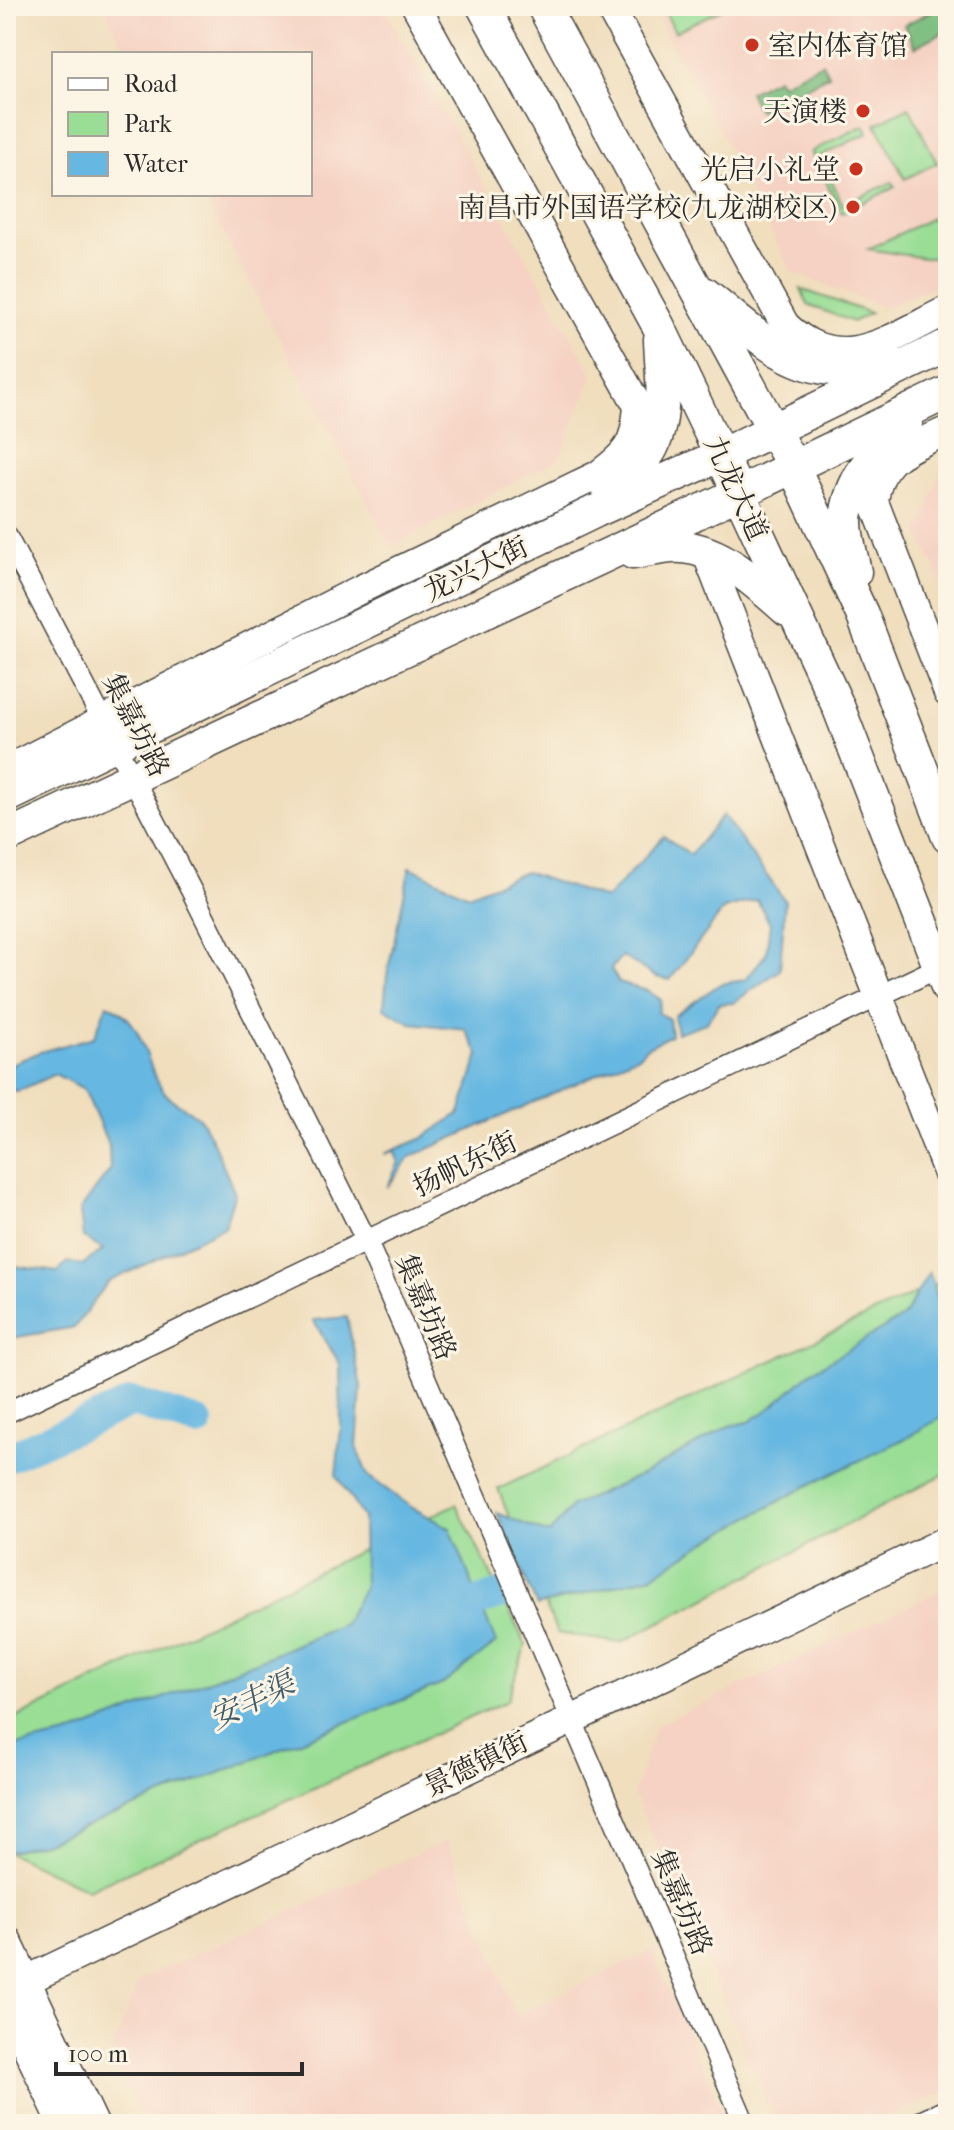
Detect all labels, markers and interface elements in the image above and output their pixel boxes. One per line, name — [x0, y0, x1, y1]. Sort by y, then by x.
place label: 室内体育馆 — [768, 29, 908, 62]
marker: 室内体育馆 — [743, 36, 761, 54]
legend — [52, 52, 312, 196]
text: Road — [124, 70, 178, 98]
place label: 天演楼 — [763, 95, 847, 128]
marker: 天演楼 — [854, 102, 872, 120]
text: Park — [124, 110, 172, 138]
text: Water — [123, 150, 188, 178]
place label: 光启小礼堂 — [700, 153, 840, 186]
marker: 光启小礼堂 — [847, 160, 865, 178]
place label: 南昌市外国语学校(九龙湖校区) — [457, 191, 837, 224]
marker: 南昌市外国语学校(九龙湖校区) — [844, 198, 862, 216]
street label: 九龙大道 — [697, 430, 775, 546]
street label: 龙兴大街 — [418, 530, 534, 608]
street label: 集嘉坊路 — [96, 668, 176, 782]
street label: 扬帆东街 — [407, 1125, 523, 1203]
street label: 集嘉坊路 — [389, 1249, 463, 1365]
water label: 安丰渠 — [204, 1664, 304, 1736]
street label: 景德镇街 — [418, 1725, 534, 1803]
street label: 集嘉坊路 — [645, 1844, 719, 1960]
scale bar — [56, 2026, 302, 2076]
text: 100 m — [68, 2040, 128, 2068]

